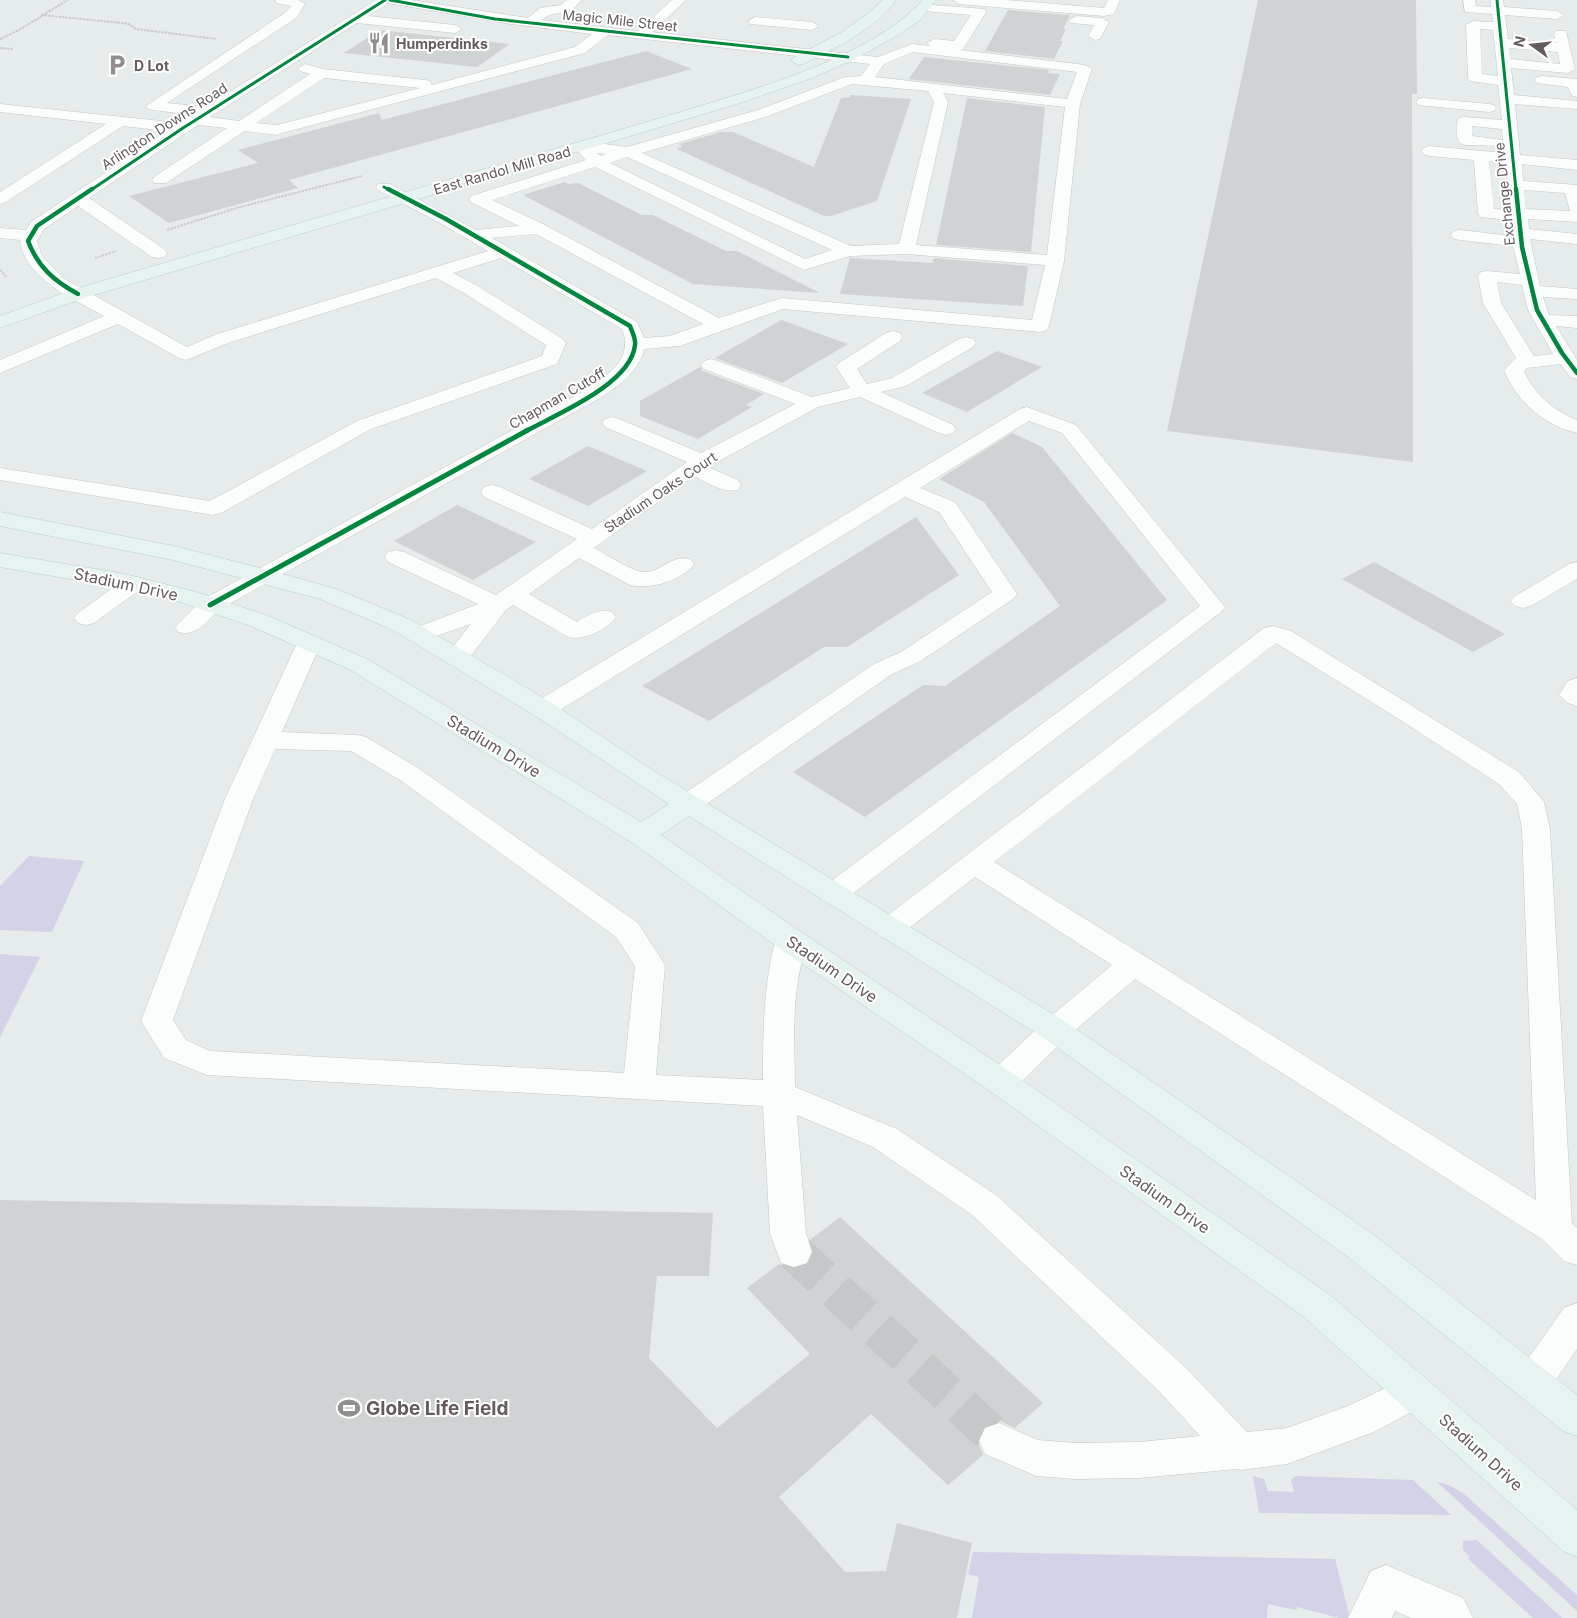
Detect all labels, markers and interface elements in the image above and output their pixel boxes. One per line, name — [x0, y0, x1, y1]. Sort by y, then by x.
street label: Magic Mile Street — [562, 6, 679, 35]
north arrow — [1507, 20, 1557, 70]
restaurant icon: Humperdinks — [366, 30, 392, 56]
text: N — [1509, 34, 1529, 49]
place label: Humperdinks — [396, 35, 488, 52]
parking icon: D Lot — [104, 52, 130, 78]
place label: D Lot — [134, 57, 169, 74]
street label: Arlington Downs Road — [98, 79, 230, 173]
street label: East Randol Mill Road — [431, 142, 573, 198]
street label: Exchange Drive — [1490, 142, 1518, 246]
street label: Chapman Cutoff — [506, 364, 608, 432]
street label: Stadium Oaks Court — [600, 448, 720, 536]
street label: Stadium Drive — [72, 563, 180, 605]
street label: Stadium Drive — [443, 710, 545, 782]
street label: Stadium Drive — [783, 931, 881, 1007]
street label: Stadium Drive — [1116, 1160, 1214, 1238]
sports icon: Globe Life Field — [336, 1395, 362, 1421]
place label: Globe Life Field — [366, 1397, 508, 1420]
street label: Stadium Drive — [1435, 1409, 1527, 1495]

